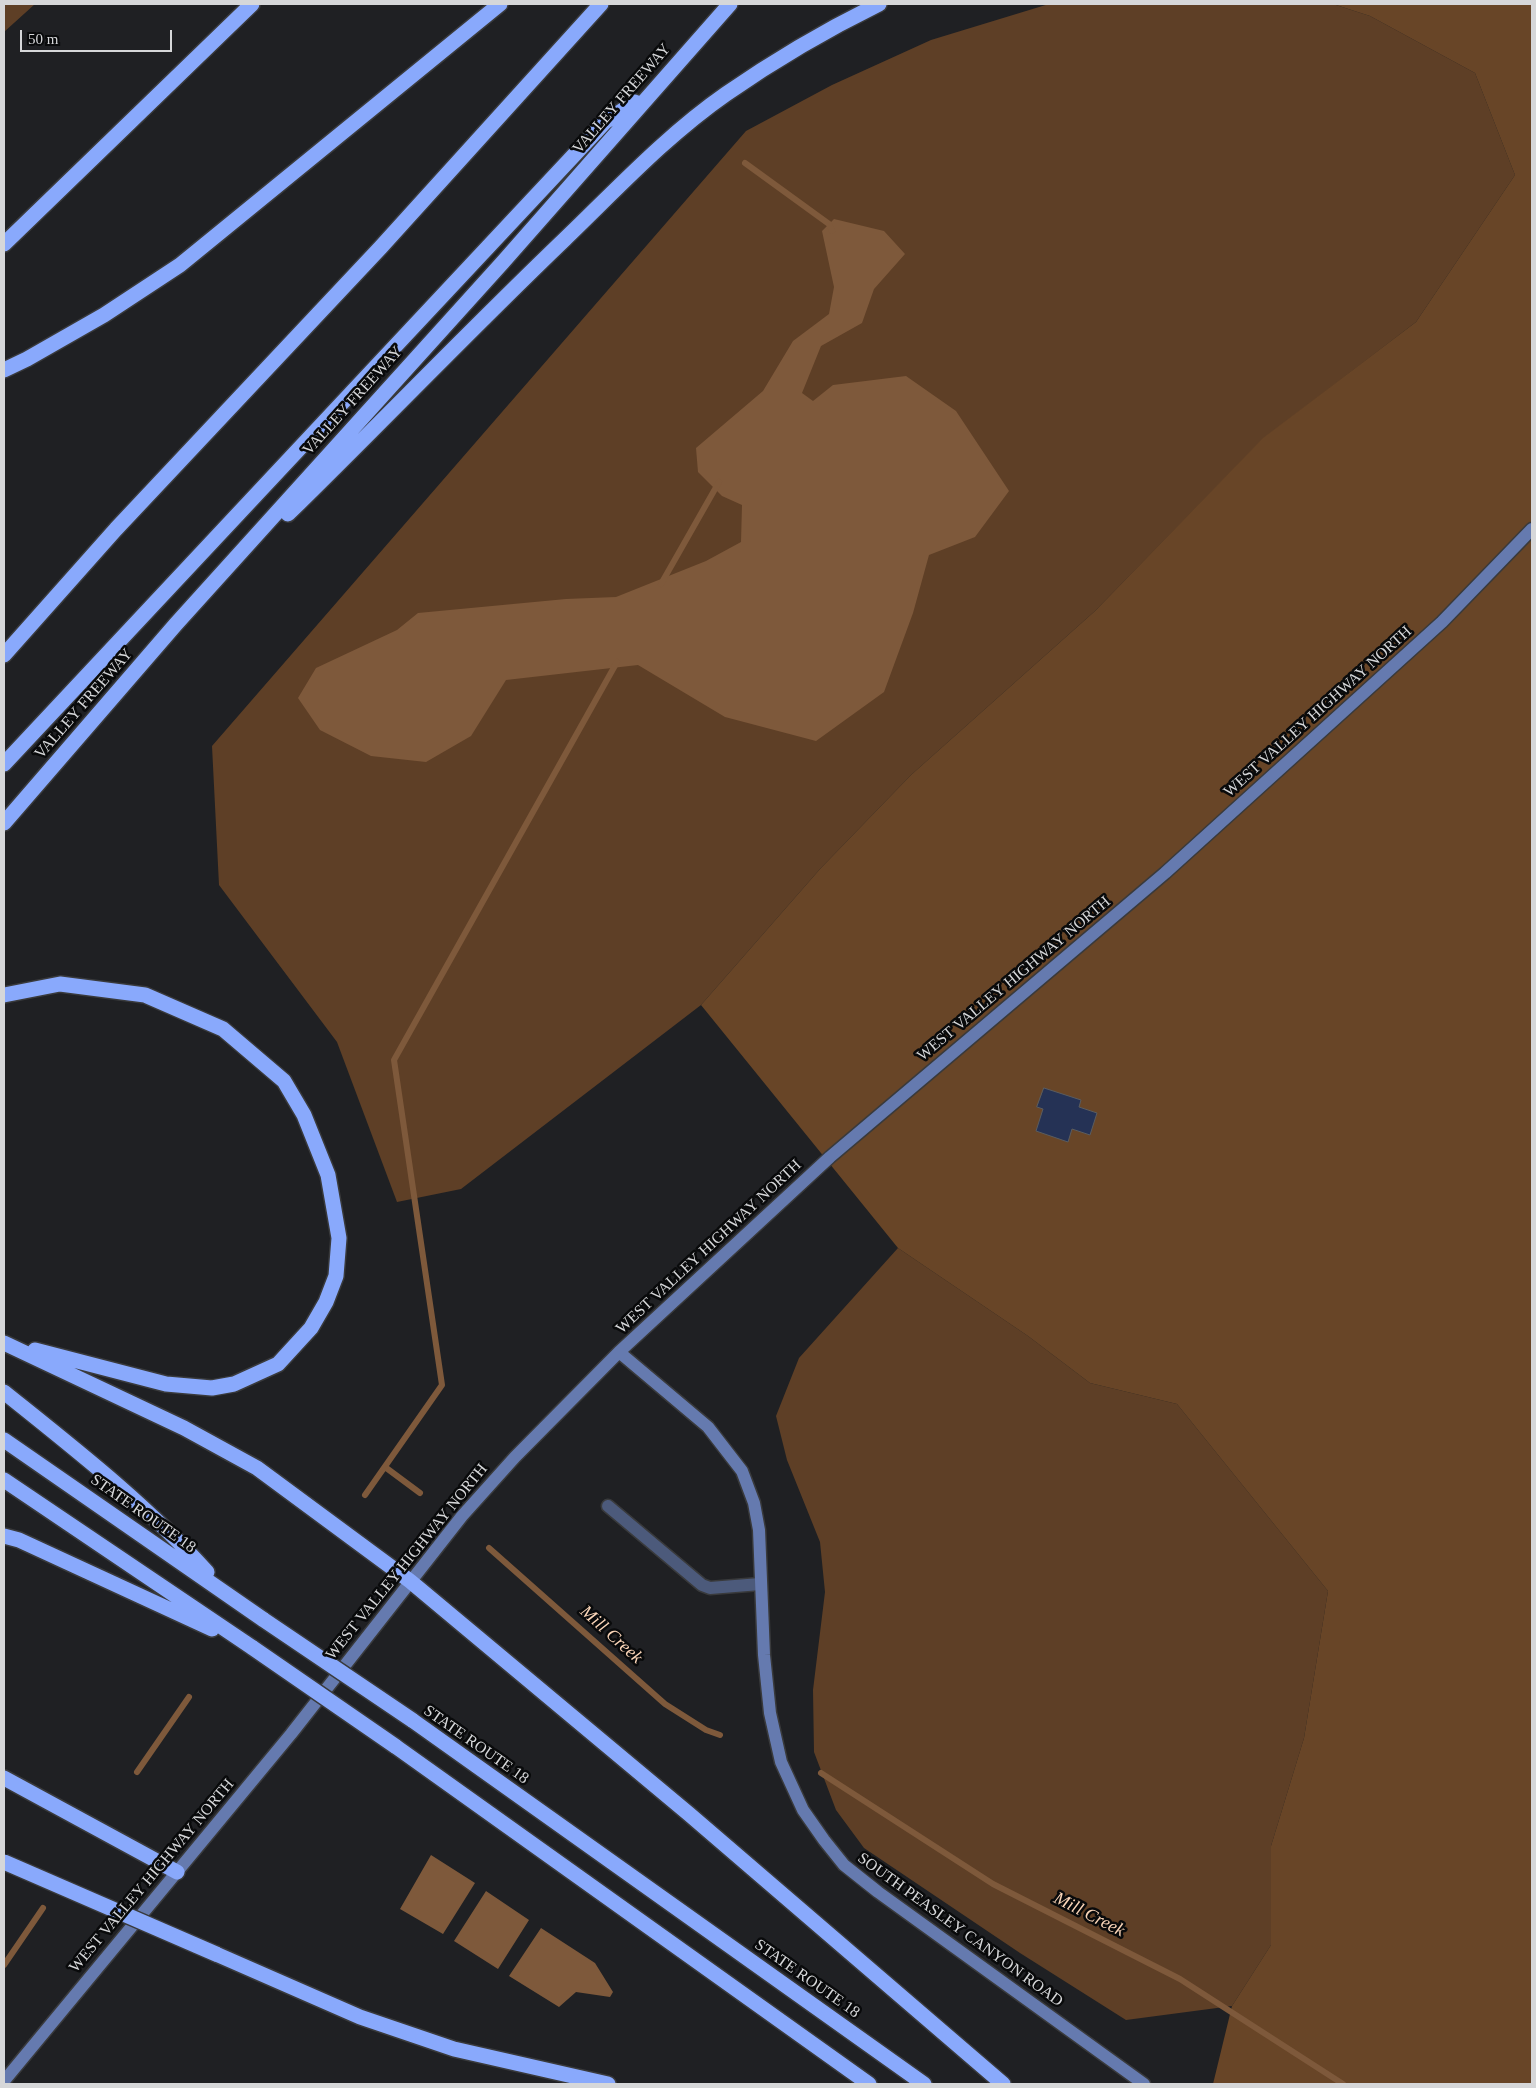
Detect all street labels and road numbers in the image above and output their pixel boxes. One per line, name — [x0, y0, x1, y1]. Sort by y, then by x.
street label: VALLEY FREEWAY — [569, 40, 675, 158]
street label: VALLEY FREEWAY — [299, 343, 407, 459]
street label: WEST VALLEY HIGHWAY NORTH — [1220, 622, 1416, 802]
street label: VALLEY FREEWAY — [31, 645, 137, 763]
street label: WEST VALLEY HIGHWAY NORTH — [913, 892, 1115, 1066]
street label: WEST VALLEY HIGHWAY NORTH — [612, 1156, 806, 1338]
street label: WEST VALLEY HIGHWAY NORTH — [322, 1460, 492, 1664]
street label: STATE ROUTE 18 — [87, 1471, 199, 1557]
street label: STATE ROUTE 18 — [420, 1702, 532, 1788]
street label: WEST VALLEY HIGHWAY NORTH — [65, 1775, 239, 1977]
street label: SOUTH PEASLEY CANYON ROAD — [853, 1849, 1067, 2011]
street label: STATE ROUTE 18 — [751, 1936, 863, 2022]

